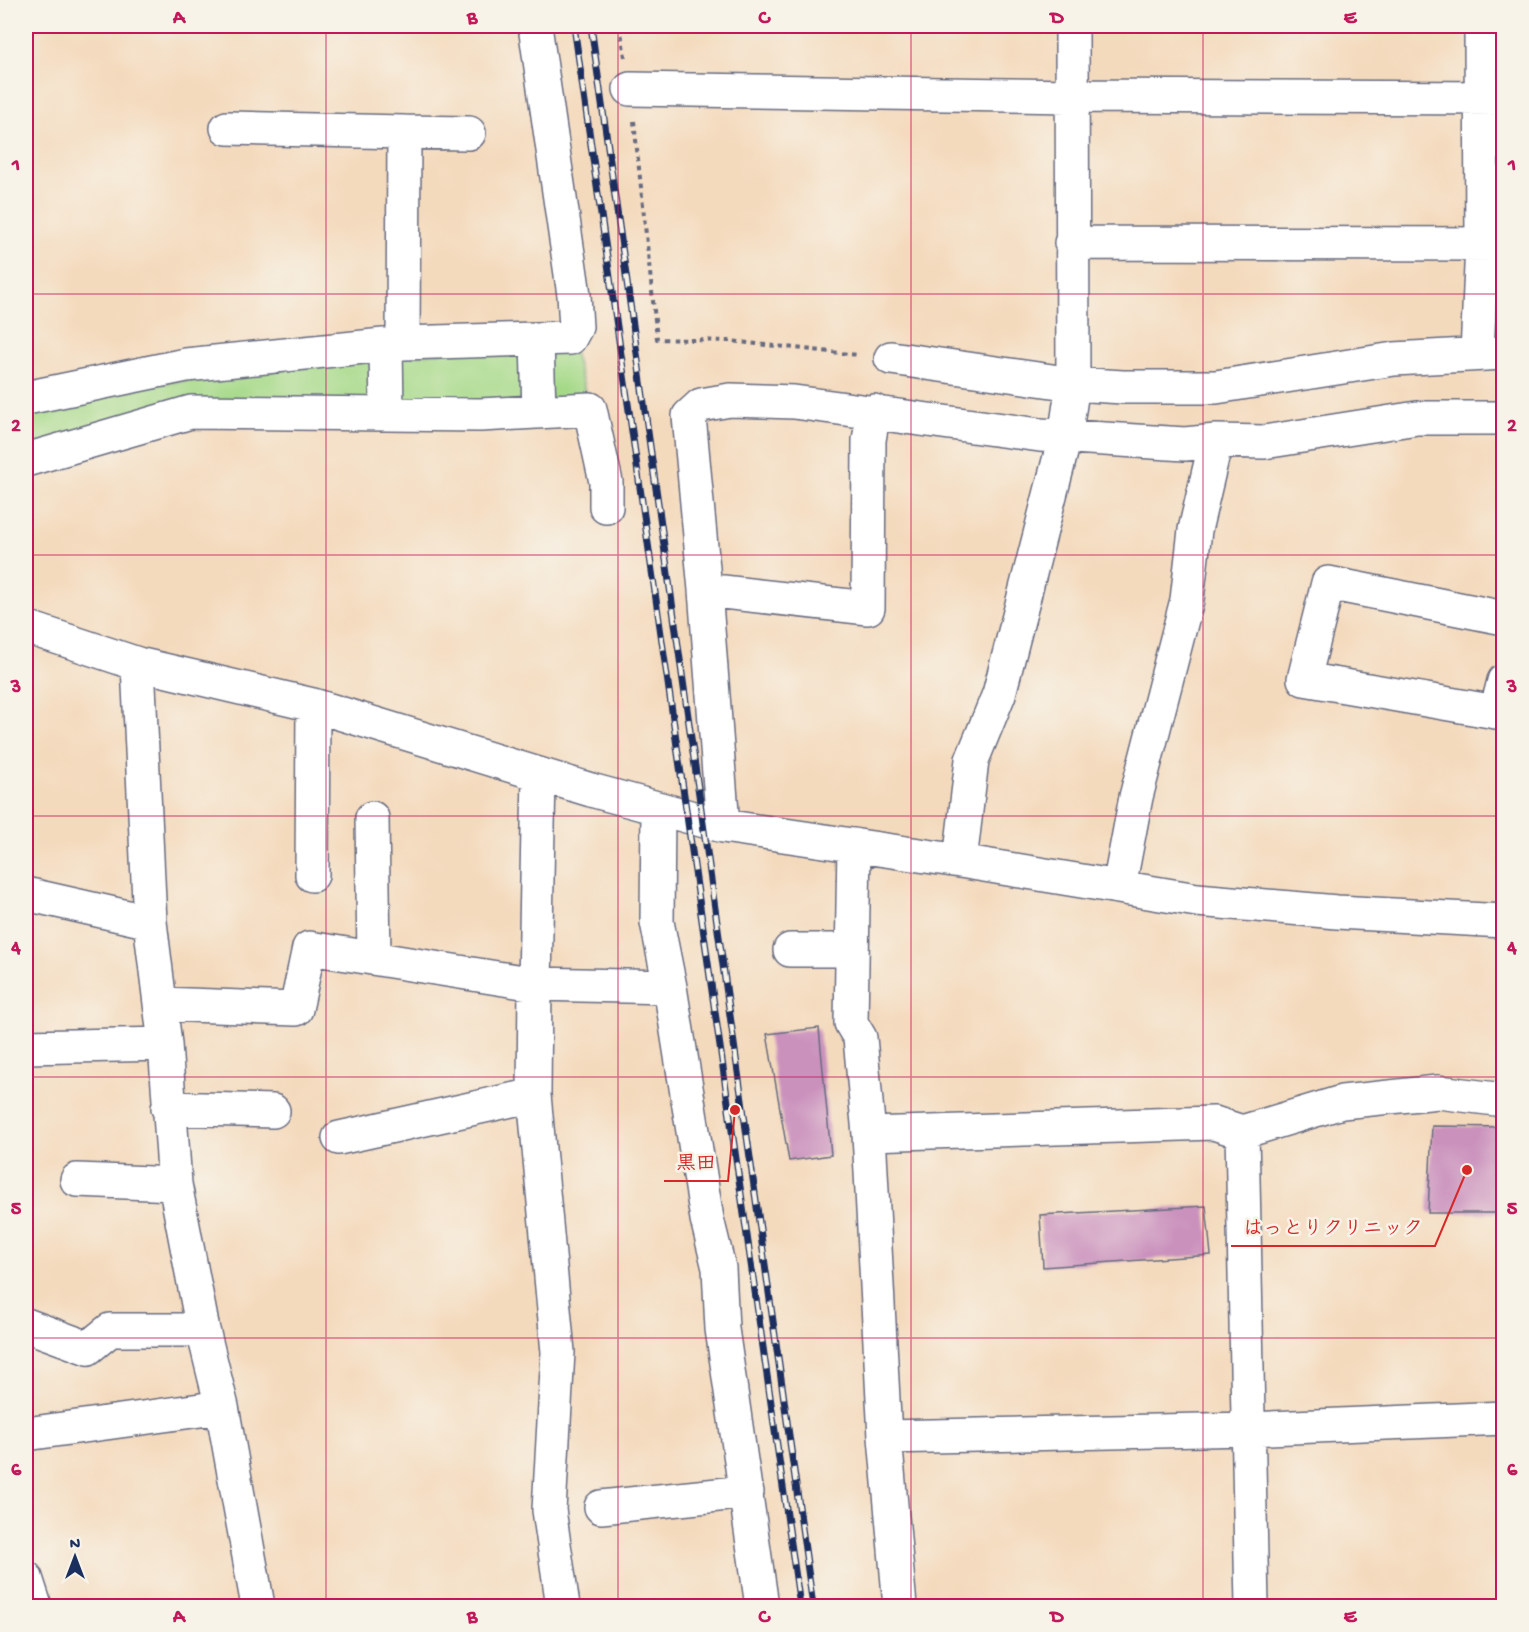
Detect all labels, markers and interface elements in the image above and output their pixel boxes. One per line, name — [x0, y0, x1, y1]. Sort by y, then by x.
text: A — [172, 8, 187, 31]
text: B — [466, 8, 478, 31]
text: C — [758, 8, 772, 31]
text: D — [1048, 8, 1064, 31]
text: E — [1344, 8, 1358, 31]
text: 1 — [11, 155, 20, 178]
text: 1 — [1507, 155, 1516, 178]
text: 2 — [11, 416, 21, 439]
text: 2 — [1507, 416, 1517, 439]
text: 3 — [10, 677, 21, 700]
text: 3 — [1506, 677, 1517, 700]
text: 4 — [10, 938, 21, 961]
text: 4 — [1506, 938, 1517, 961]
callout: 黒田 — [664, 1143, 728, 1181]
text: 黒田 — [676, 1153, 716, 1177]
text: 5 — [11, 1199, 22, 1222]
text: 5 — [1507, 1199, 1518, 1222]
callout: はっとりクリニック — [1231, 1208, 1435, 1246]
text: はっとりクリニック — [1243, 1219, 1423, 1242]
text: 6 — [11, 1460, 22, 1483]
text: 6 — [1507, 1460, 1518, 1483]
north arrow — [45, 1527, 105, 1587]
text: N — [70, 1536, 81, 1555]
text: A — [172, 1607, 187, 1630]
text: B — [466, 1607, 478, 1630]
text: C — [758, 1607, 772, 1630]
text: D — [1048, 1607, 1064, 1630]
text: E — [1344, 1607, 1358, 1630]

